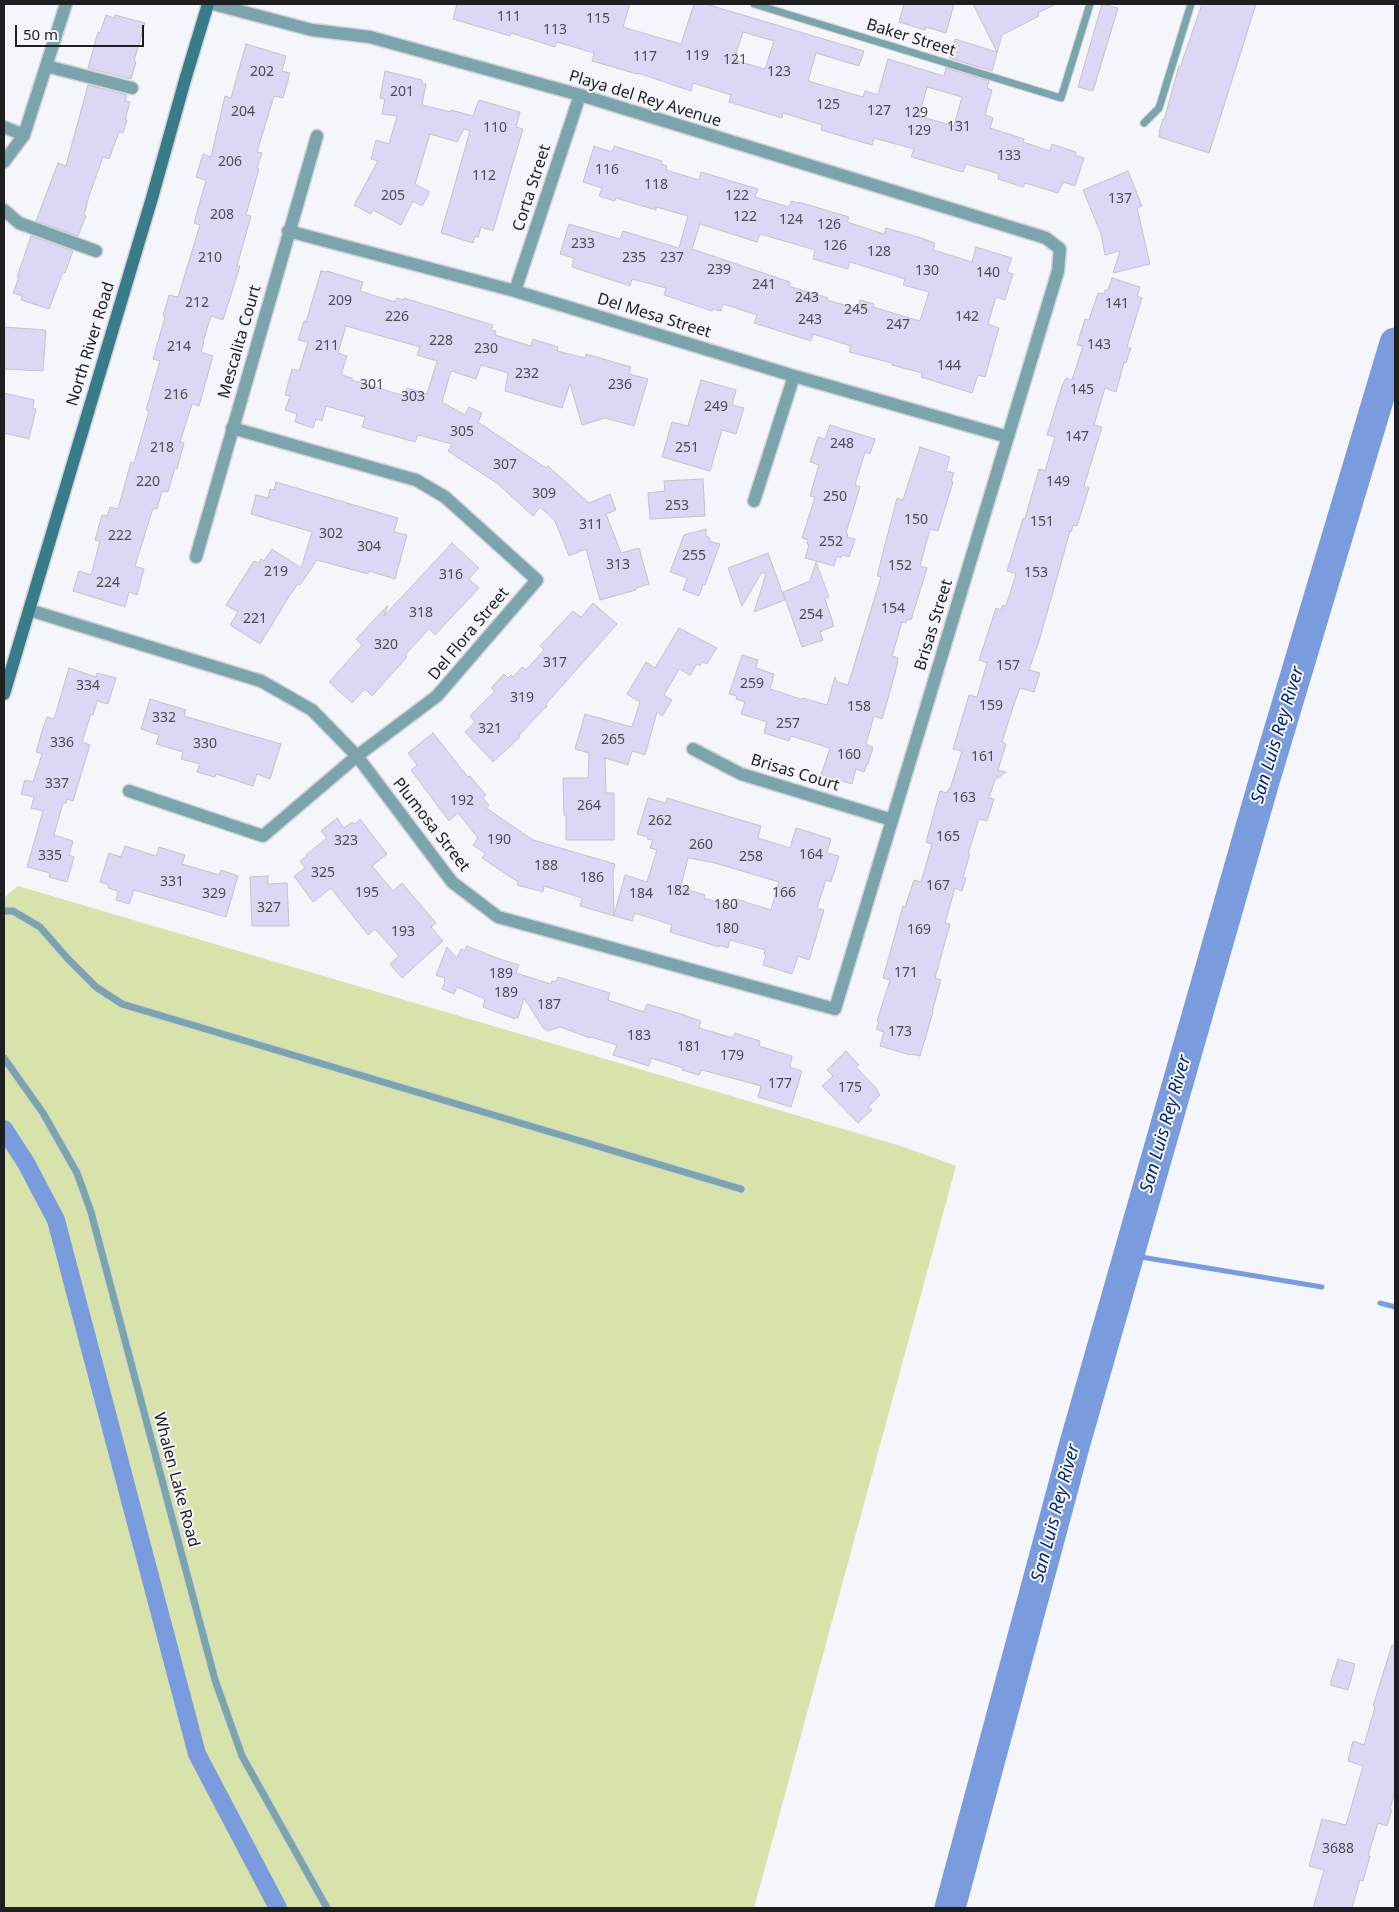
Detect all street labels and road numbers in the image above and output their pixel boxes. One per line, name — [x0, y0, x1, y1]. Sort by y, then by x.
street label: Baker Street — [864, 15, 958, 61]
street label: Playa del Rey Avenue — [566, 67, 724, 131]
street label: Corta Street — [509, 142, 555, 234]
street label: North River Road — [63, 280, 119, 408]
street label: Mescalita Court — [215, 283, 265, 401]
street label: Del Mesa Street — [595, 290, 713, 342]
street label: Brisas Street — [911, 577, 957, 673]
street label: Del Flora Street — [425, 584, 513, 684]
street label: Brisas Court — [748, 750, 842, 796]
street label: Plumosa Street — [388, 774, 474, 876]
street label: Whalen Lake Road — [149, 1411, 203, 1549]

